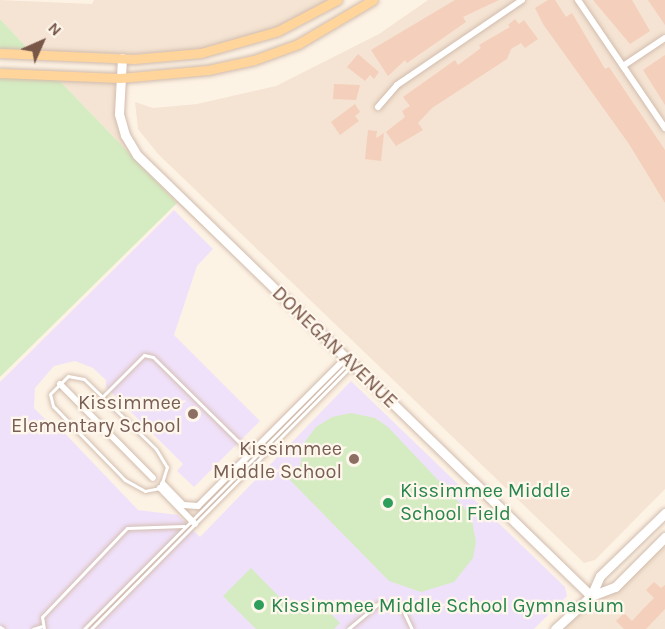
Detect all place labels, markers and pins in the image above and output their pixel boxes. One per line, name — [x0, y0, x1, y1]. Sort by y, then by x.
place label: Kissimmee Elementary School — [11, 390, 181, 437]
marker: Kissimmee Elementary School — [186, 407, 200, 421]
place label: Kissimmee Middle School — [213, 436, 342, 483]
marker: Kissimmee Middle School — [347, 452, 361, 466]
place label: Kissimmee Middle School Field — [400, 479, 570, 526]
marker: Kissimmee Middle School Field — [381, 496, 395, 510]
place label: Kissimmee Middle School Gymnasium — [271, 593, 624, 617]
marker: Kissimmee Middle School Gymnasium — [252, 598, 266, 612]

